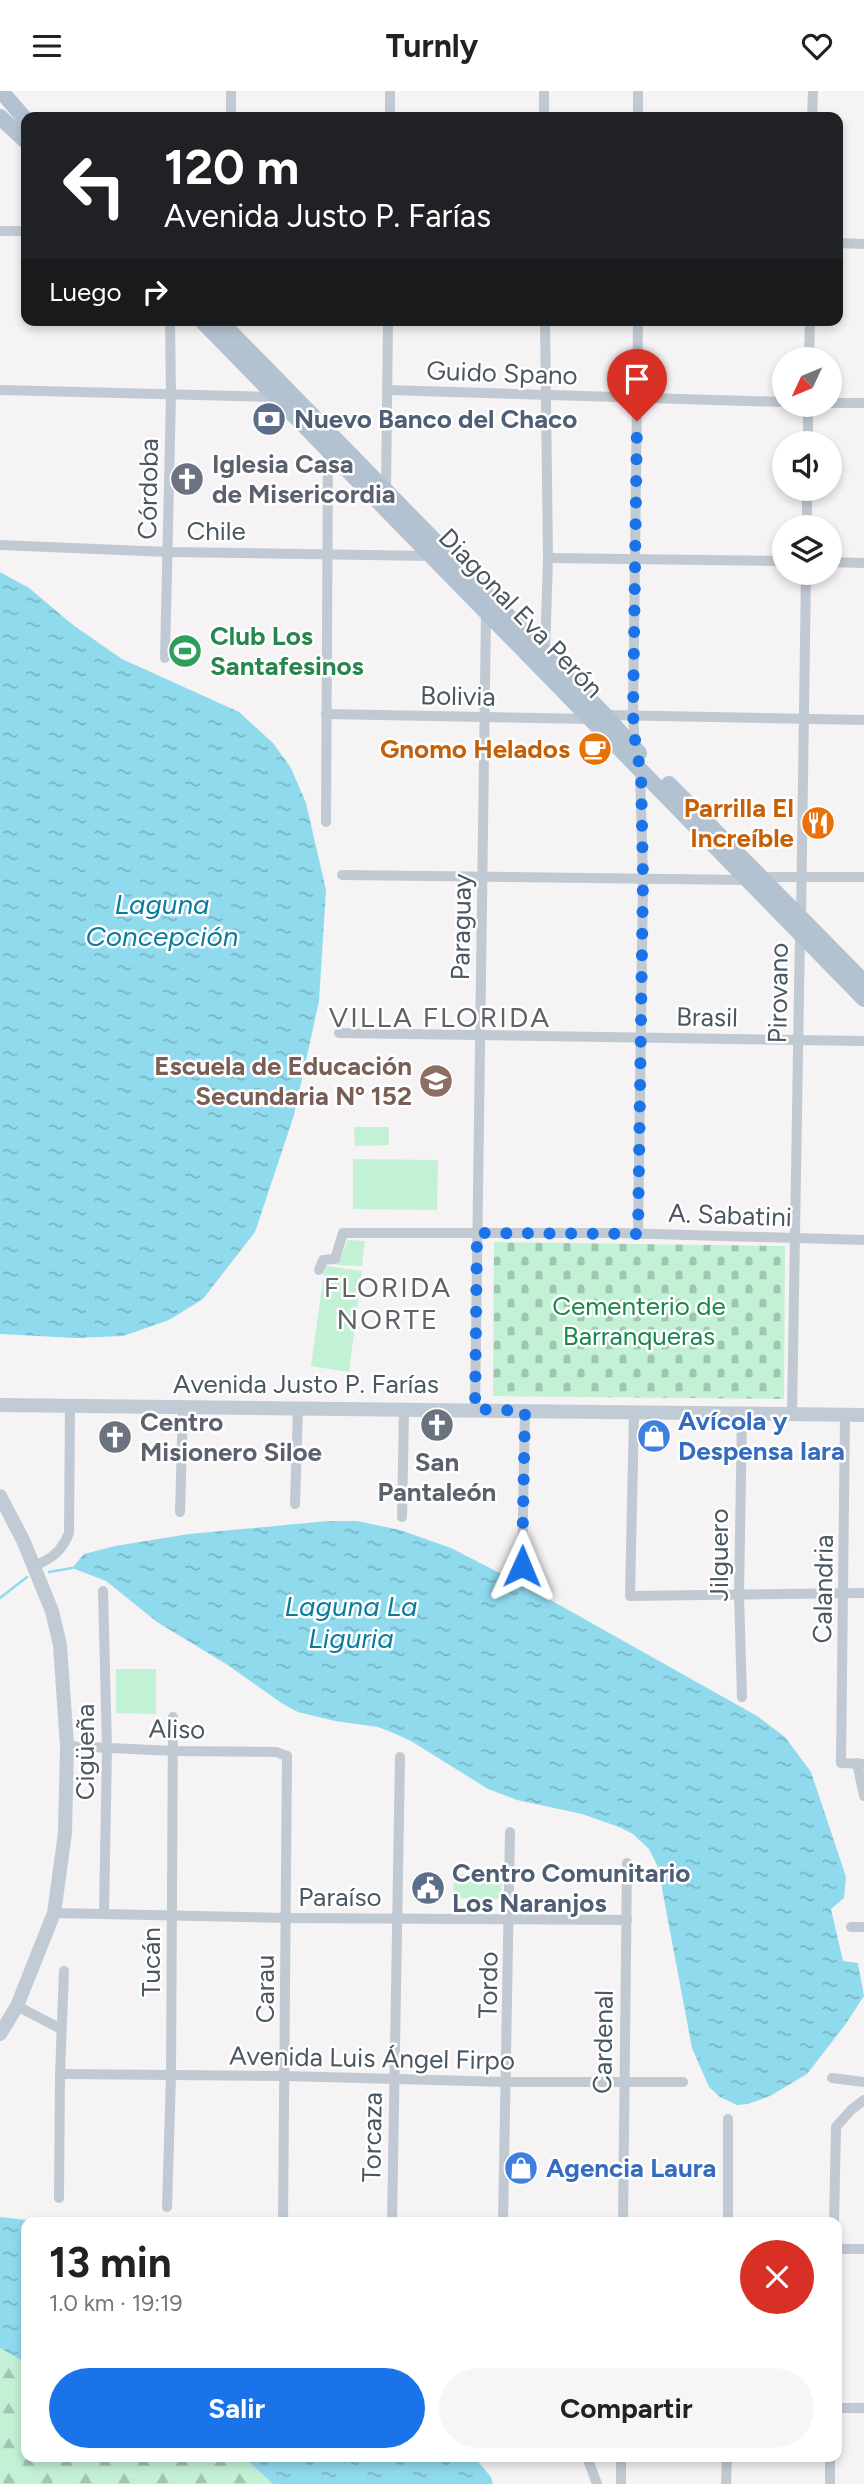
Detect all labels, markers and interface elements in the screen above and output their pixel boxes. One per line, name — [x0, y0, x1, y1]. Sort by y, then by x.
icon: menu — [28, 27, 66, 65]
text: Turnly — [386, 27, 478, 65]
icon: heart — [798, 27, 836, 65]
text: 120 m — [164, 137, 299, 196]
icon: left — [49, 140, 140, 231]
text: Avenida Justo P. Farías — [164, 197, 491, 235]
icon: right — [136, 273, 174, 311]
text: Luego — [49, 276, 122, 308]
north arrow — [772, 347, 842, 417]
map controls — [772, 347, 842, 585]
pin — [607, 349, 667, 421]
street label: Guido Spano — [426, 354, 578, 392]
icon: arrive — [618, 360, 656, 398]
bank icon: Nuevo Banco del Chaco — [250, 400, 288, 438]
place label: Nuevo Banco del Chaco — [294, 403, 577, 435]
button: sound — [772, 431, 842, 501]
street label: Córdoba — [131, 438, 165, 540]
place label: Iglesia Casa de Misericordia — [212, 448, 396, 510]
church icon: Iglesia Casa de Misericordia — [168, 460, 206, 498]
street label: Chile — [186, 515, 246, 547]
button: layers — [772, 515, 842, 585]
street label: Diagonal Eva Perón — [432, 522, 610, 704]
place label: Club Los Santafesinos — [210, 620, 364, 682]
sports icon: Club Los Santafesinos — [166, 632, 204, 670]
street label: Bolivia — [420, 679, 496, 713]
cafe icon: Gnomo Helados — [576, 730, 614, 768]
place label: Gnomo Helados — [380, 733, 570, 765]
place label: Parrilla El Increíble — [684, 792, 794, 854]
restaurant icon: Parrilla El Increíble — [799, 804, 837, 842]
street label: Paraguay — [444, 873, 478, 981]
water label: Laguna Concepción — [86, 887, 238, 953]
street label: Pirovano — [761, 942, 795, 1044]
district label: VILLA FLORIDA — [329, 1000, 551, 1034]
street label: Brasil — [676, 1000, 738, 1034]
place label: Escuela de Educación Secundaria Nº 152 — [154, 1050, 412, 1112]
school or university icon: Escuela de Educación Secundaria Nº 152 — [417, 1062, 455, 1100]
street label: A. Sabatini — [668, 1197, 792, 1233]
district label: FLORIDA NORTE — [324, 1270, 452, 1336]
park label: Cementerio de Barranqueras — [552, 1290, 726, 1352]
street label: Avenida Justo P. Farías — [173, 1368, 439, 1400]
place label: Avícola y Despensa Iara — [678, 1405, 845, 1467]
place label: Centro Misionero Siloe — [140, 1406, 322, 1468]
church icon: San Pantaleón — [418, 1406, 456, 1444]
shop icon: Avícola y Despensa Iara — [635, 1417, 673, 1455]
church icon: Centro Misionero Siloe — [96, 1418, 134, 1456]
place label: San Pantaleón — [378, 1446, 496, 1508]
street label: Jilguero — [703, 1509, 735, 1601]
position arrow — [485, 1529, 559, 1603]
street label: Calandria — [806, 1534, 840, 1644]
water label: Laguna La Liguria — [284, 1589, 418, 1655]
street label: Cigüeña — [69, 1704, 101, 1800]
street label: Aliso — [148, 1713, 206, 1745]
place label: Centro Comunitario Los Naranjos — [452, 1857, 690, 1919]
public building icon: Centro Comunitario Los Naranjos — [409, 1869, 447, 1907]
street label: Paraíso — [298, 1881, 382, 1913]
street label: Tucán — [135, 1927, 167, 1997]
street label: Tordo — [471, 1951, 505, 2019]
street label: Carau — [249, 1955, 281, 2023]
street label: Cardenal — [586, 1990, 620, 2094]
street label: Avenida Luis Ángel Firpo — [229, 2040, 515, 2076]
street label: Torcaza — [355, 2092, 389, 2182]
shop icon: Agencia Laura — [502, 2149, 540, 2187]
place label: Agencia Laura — [546, 2152, 716, 2184]
text: 13 min — [49, 2237, 172, 2288]
button: close — [740, 2240, 814, 2314]
text: 1.0 km · 19:19 — [49, 2289, 183, 2317]
button: Salir — [49, 2368, 425, 2448]
button: Compartir — [439, 2368, 814, 2448]

